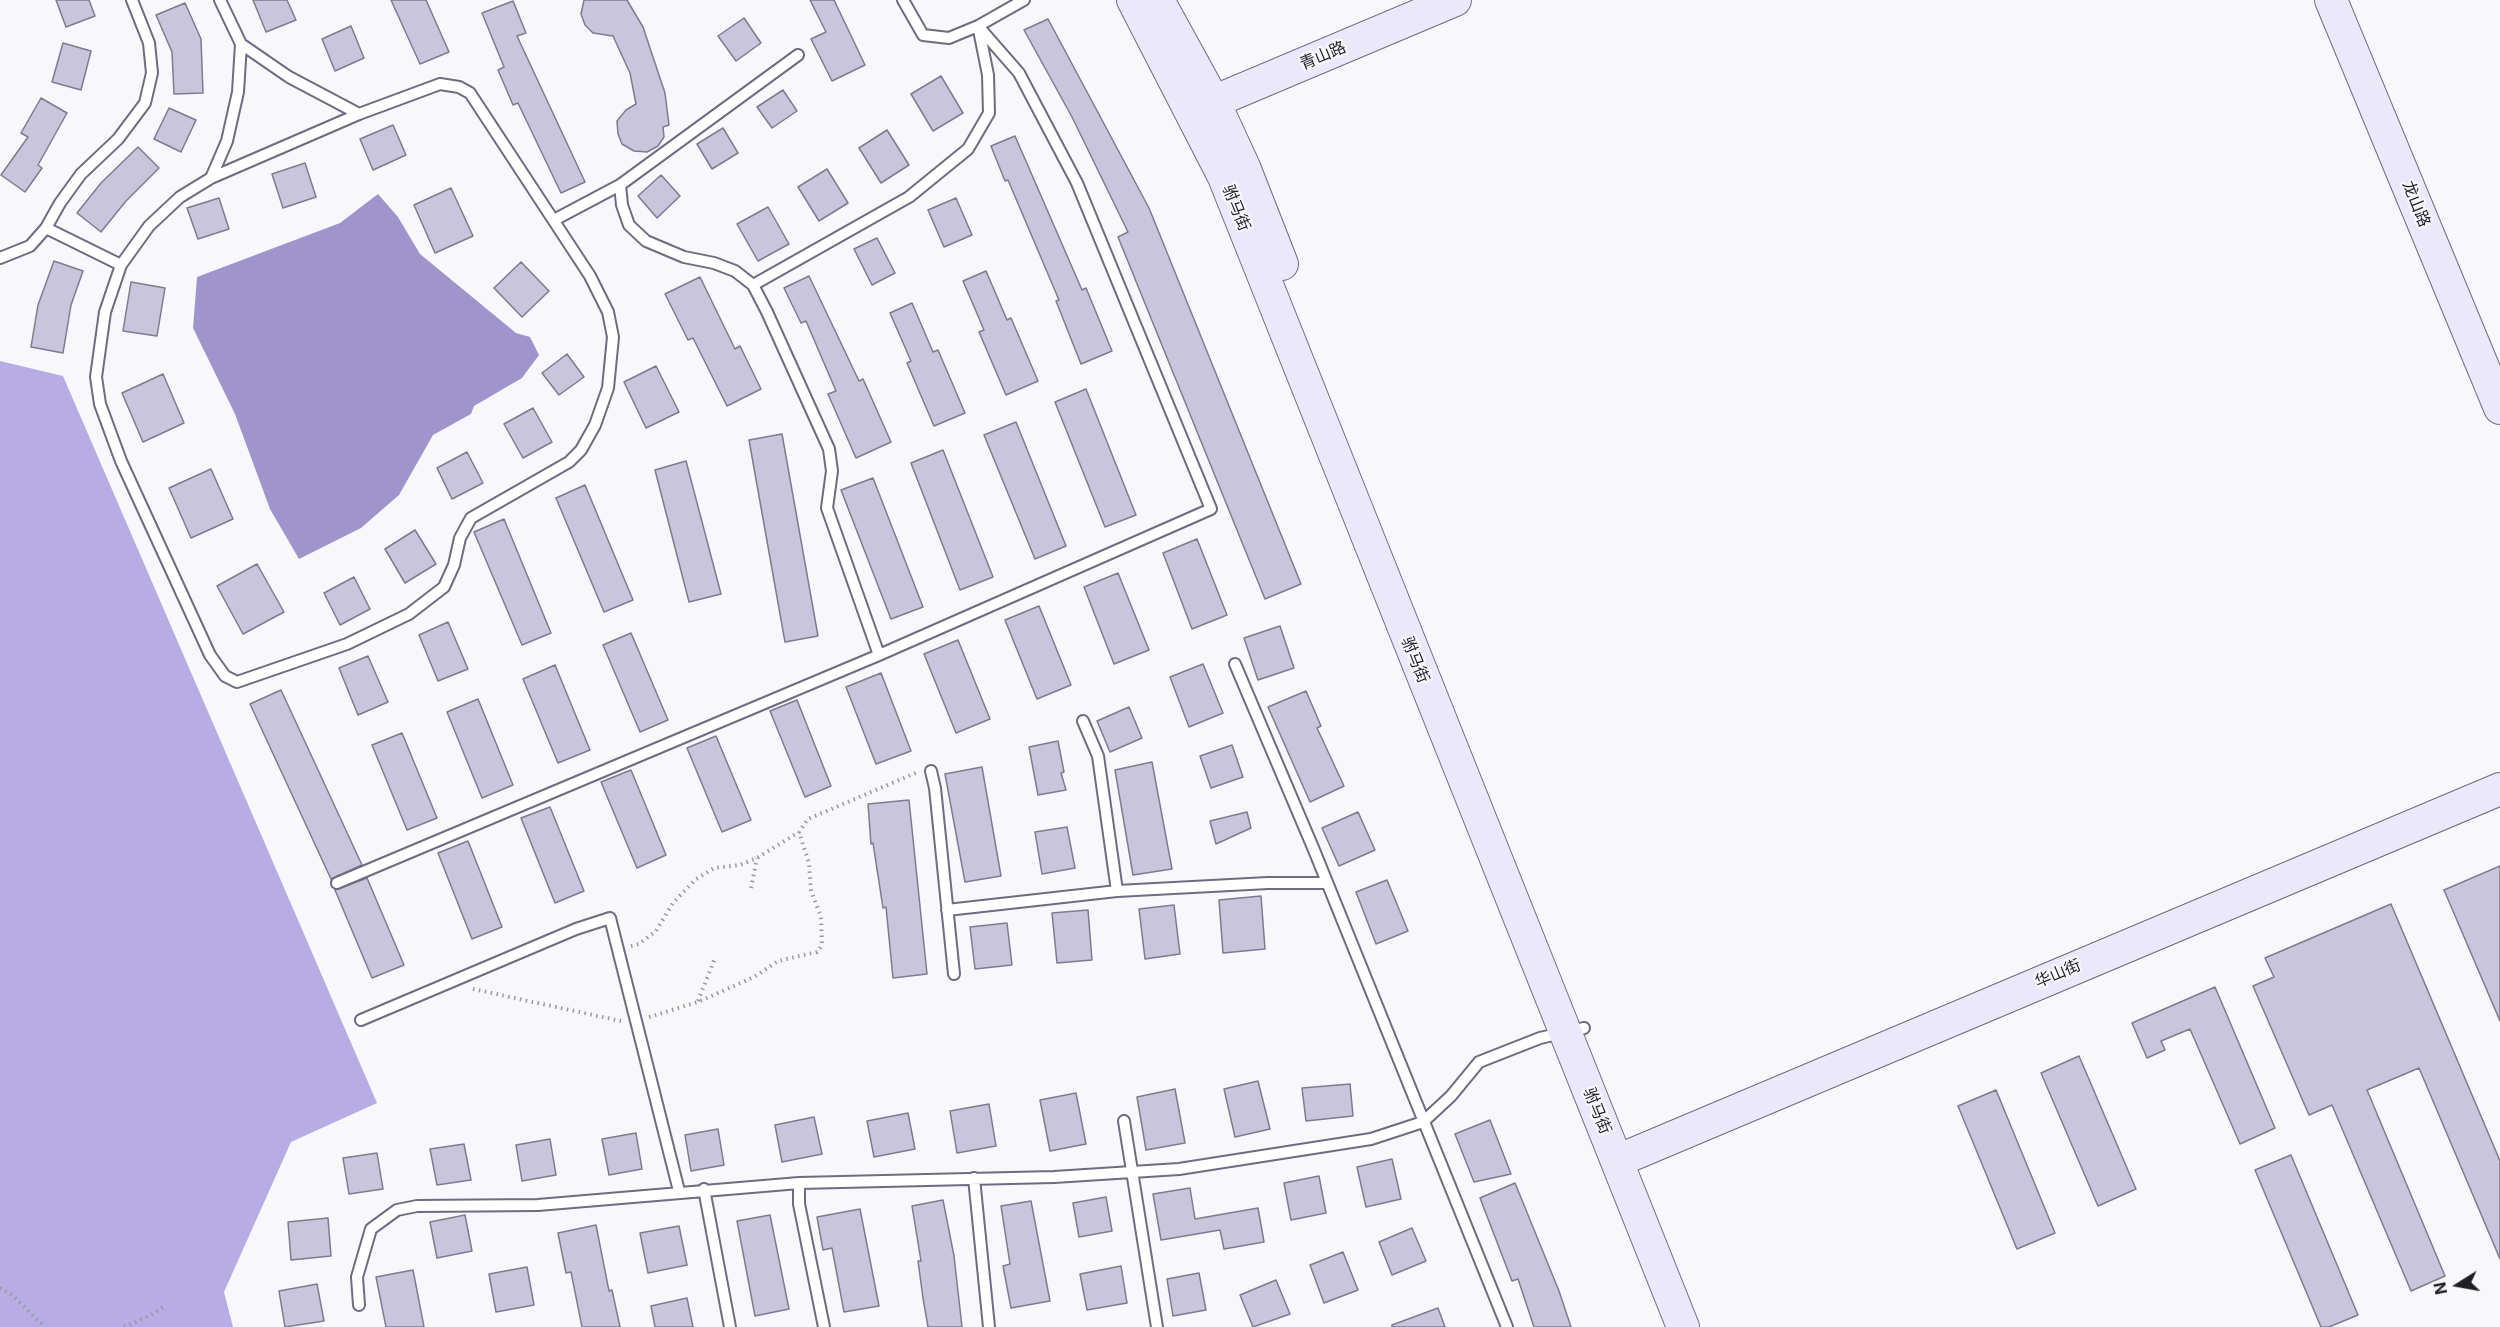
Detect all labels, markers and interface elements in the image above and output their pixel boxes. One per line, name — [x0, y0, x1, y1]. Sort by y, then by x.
street label: 青山路 — [1297, 38, 1349, 74]
street label: 龙山路 — [2398, 178, 2434, 230]
street label: 驸马街 — [1218, 182, 1254, 234]
street label: 驸马街 — [1397, 634, 1433, 686]
street label: 华山街 — [2032, 956, 2084, 992]
street label: 驸马街 — [1579, 1085, 1615, 1137]
north arrow — [2428, 1255, 2488, 1315]
text: N — [2429, 1281, 2451, 1296]

